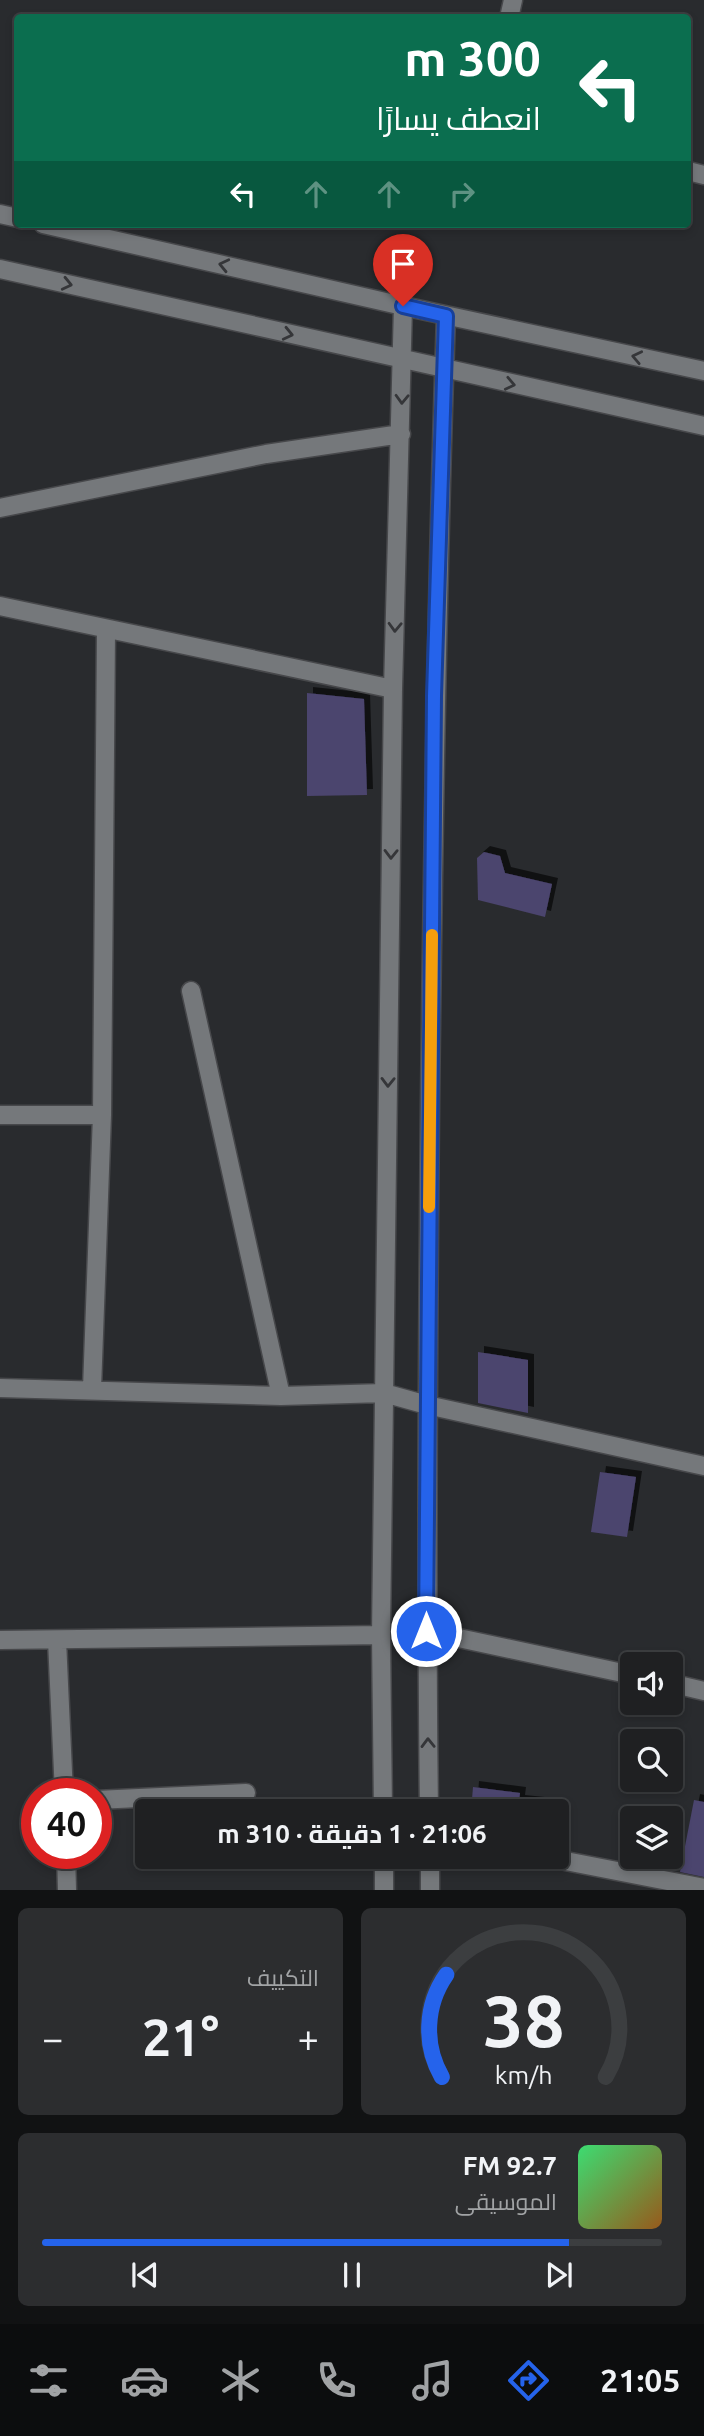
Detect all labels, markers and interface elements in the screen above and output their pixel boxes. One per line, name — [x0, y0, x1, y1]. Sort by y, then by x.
text: 300 m — [404, 30, 541, 85]
icon: left — [565, 42, 656, 133]
text: انعطف يسارًا — [376, 100, 541, 136]
icon: left — [224, 175, 262, 213]
icon: ahead — [297, 175, 335, 213]
icon: ahead — [370, 175, 408, 213]
icon: right — [443, 175, 481, 213]
pin — [373, 234, 433, 306]
icon: arrive — [384, 245, 422, 283]
one-way arrow — [218, 259, 230, 274]
one-way arrow — [61, 275, 73, 290]
one-way arrow — [282, 326, 294, 340]
one-way arrow — [631, 351, 643, 366]
one-way arrow — [504, 375, 516, 390]
one-way arrow — [394, 394, 409, 405]
one-way arrow — [387, 621, 402, 632]
one-way arrow — [383, 849, 398, 860]
one-way arrow — [380, 1077, 396, 1087]
position arrow — [389, 1594, 463, 1668]
map controls — [620, 1652, 683, 1869]
button: sound — [620, 1652, 683, 1715]
button: search — [620, 1729, 683, 1792]
one-way arrow — [420, 1737, 436, 1748]
speed limit sign: 40 — [21, 1778, 112, 1869]
button: layers — [620, 1806, 683, 1869]
text: 21:06 · 1 دقيقة · 310 m — [217, 1819, 487, 1848]
text: التكييف — [247, 1965, 319, 1990]
text: 38 — [482, 1980, 565, 2062]
text: 21° — [142, 2008, 219, 2066]
text: − — [42, 2017, 63, 2059]
text: + — [298, 2017, 319, 2059]
text: km/h — [495, 2061, 552, 2089]
text: 92.7 FM — [463, 2151, 557, 2180]
text: الموسيقى — [455, 2189, 557, 2214]
icon: previous — [126, 2256, 164, 2294]
icon: pause — [333, 2256, 371, 2294]
icon: next — [540, 2256, 578, 2294]
icon: filters — [24, 2356, 73, 2405]
icon: car — [120, 2356, 169, 2405]
icon: climate — [216, 2356, 265, 2405]
icon: phone — [312, 2356, 361, 2405]
icon: music — [408, 2356, 457, 2405]
icon: directions — [504, 2356, 553, 2405]
text: 21:05 — [600, 2362, 680, 2398]

